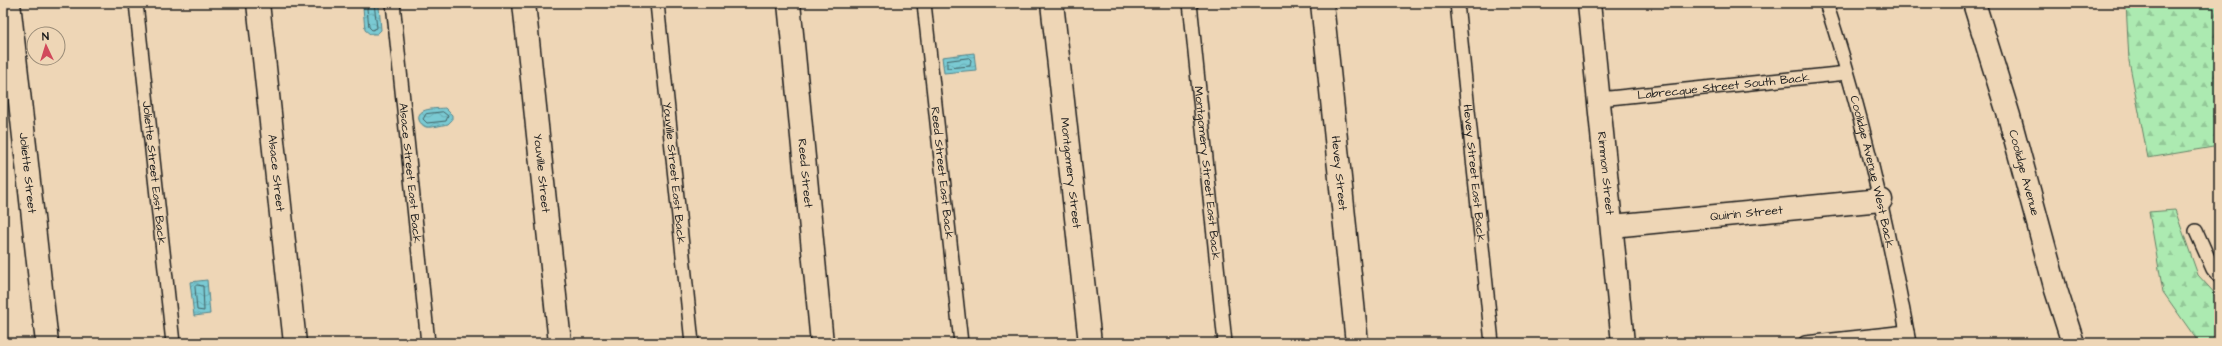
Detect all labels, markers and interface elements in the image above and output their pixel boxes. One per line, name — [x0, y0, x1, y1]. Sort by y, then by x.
north arrow — [26, 26, 66, 66]
text: N — [41, 29, 49, 44]
street label: Labrecque Street South Back — [1636, 69, 1811, 104]
street label: Montgomery Street East Back — [1190, 85, 1224, 262]
street label: Coolidge Avenue West Back — [1845, 94, 1898, 250]
street label: Joliette Street East Back — [138, 100, 170, 247]
street label: Youville Street East Back — [658, 101, 690, 246]
street label: Alsace Street East Back — [394, 102, 426, 245]
street label: Hevey Street East Back — [1458, 103, 1490, 243]
street label: Reed Street East Back — [926, 106, 958, 241]
street label: Montgomery Street — [1056, 117, 1085, 229]
street label: Coolidge Avenue — [2004, 128, 2044, 218]
street label: Rimmon Street — [1593, 131, 1618, 216]
street label: Joliette Street — [15, 132, 40, 215]
street label: Youville Street — [529, 133, 554, 214]
street label: Alsace Street — [263, 134, 289, 213]
street label: Hevey Street — [1327, 135, 1351, 211]
street label: Reed Street — [793, 138, 817, 209]
street label: Quirin Street — [1709, 202, 1784, 225]

